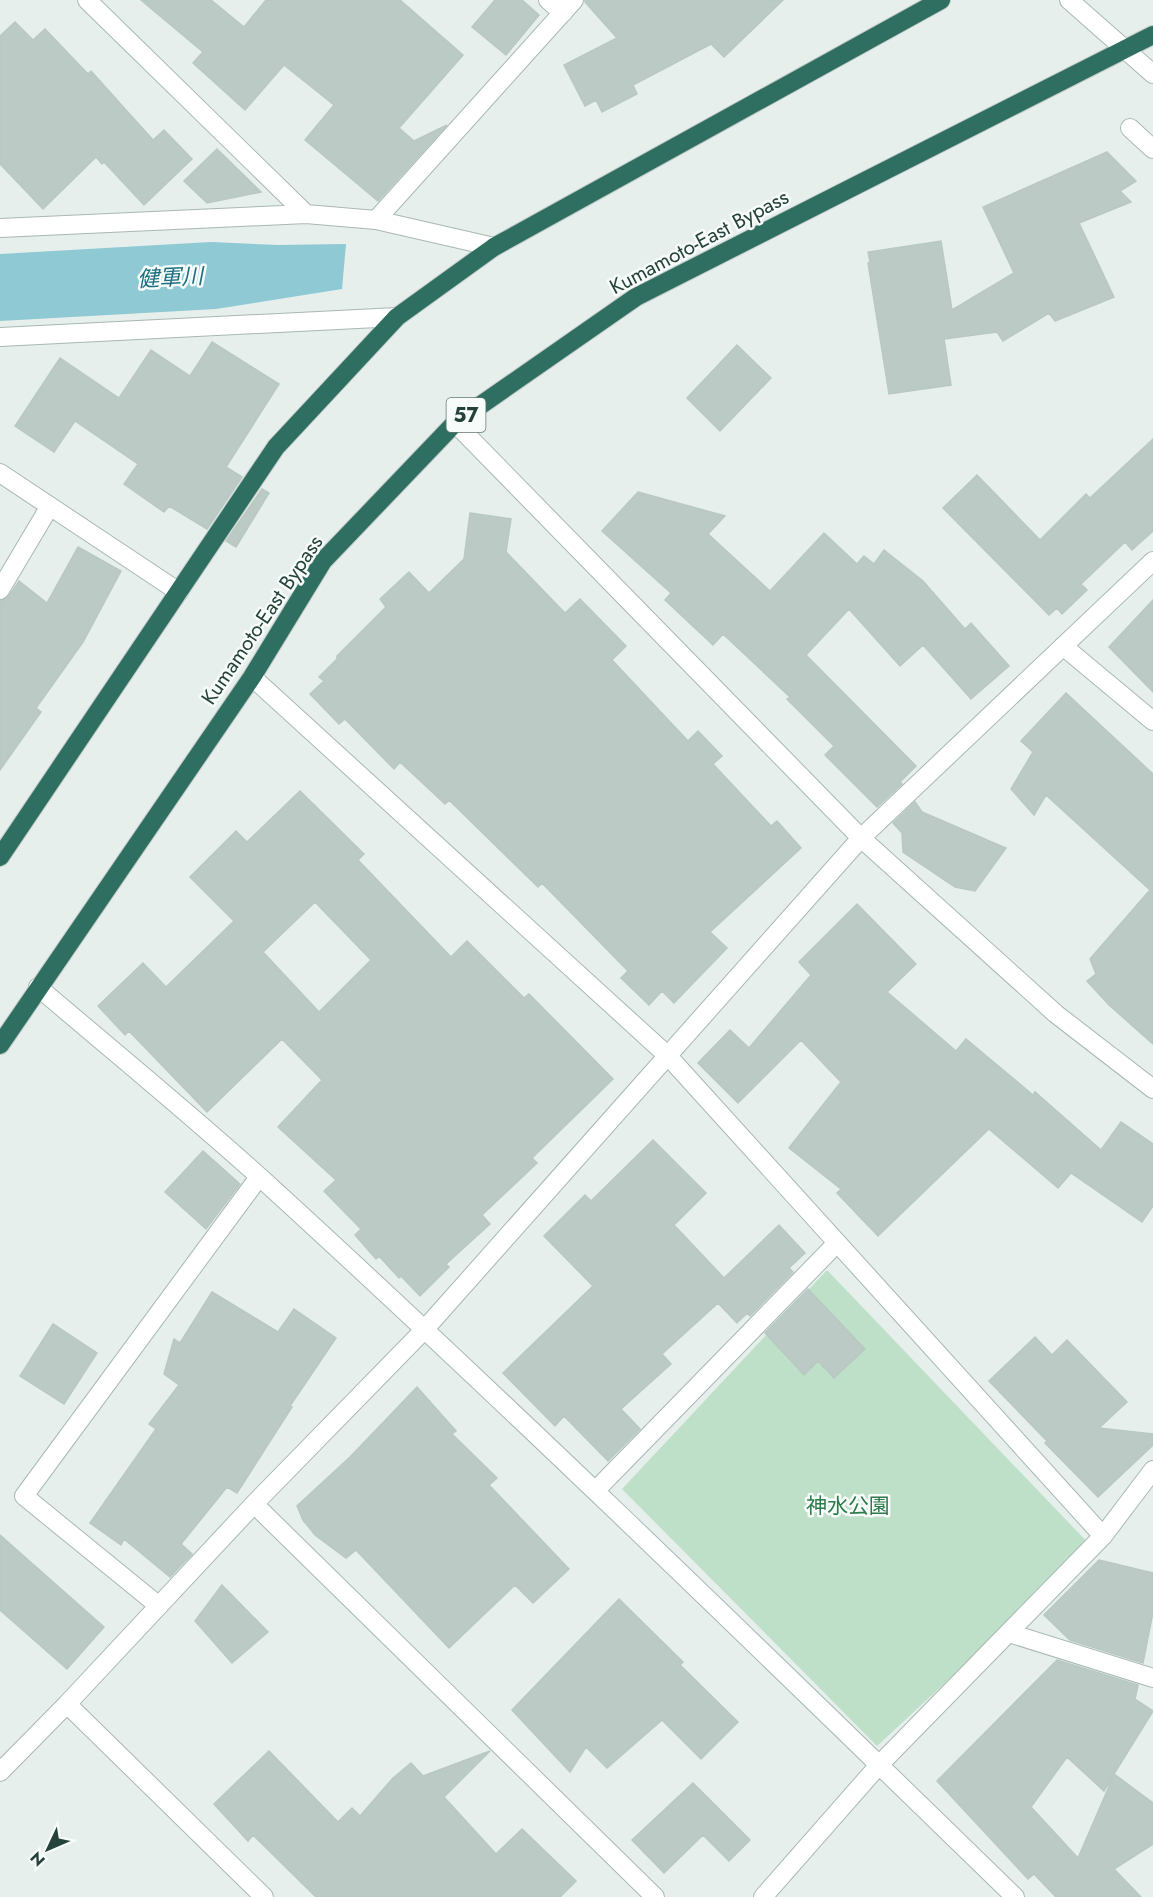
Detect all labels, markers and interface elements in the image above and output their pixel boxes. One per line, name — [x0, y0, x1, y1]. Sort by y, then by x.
street label: Kumamoto-East Bypass — [604, 182, 794, 302]
water label: 健軍川 — [136, 259, 206, 295]
road number: 57 — [446, 398, 486, 432]
street label: Kumamoto-East Bypass — [194, 529, 330, 711]
park label: 神水公園 — [806, 1491, 890, 1521]
north arrow — [18, 1819, 78, 1879]
text: N — [25, 1847, 50, 1872]

